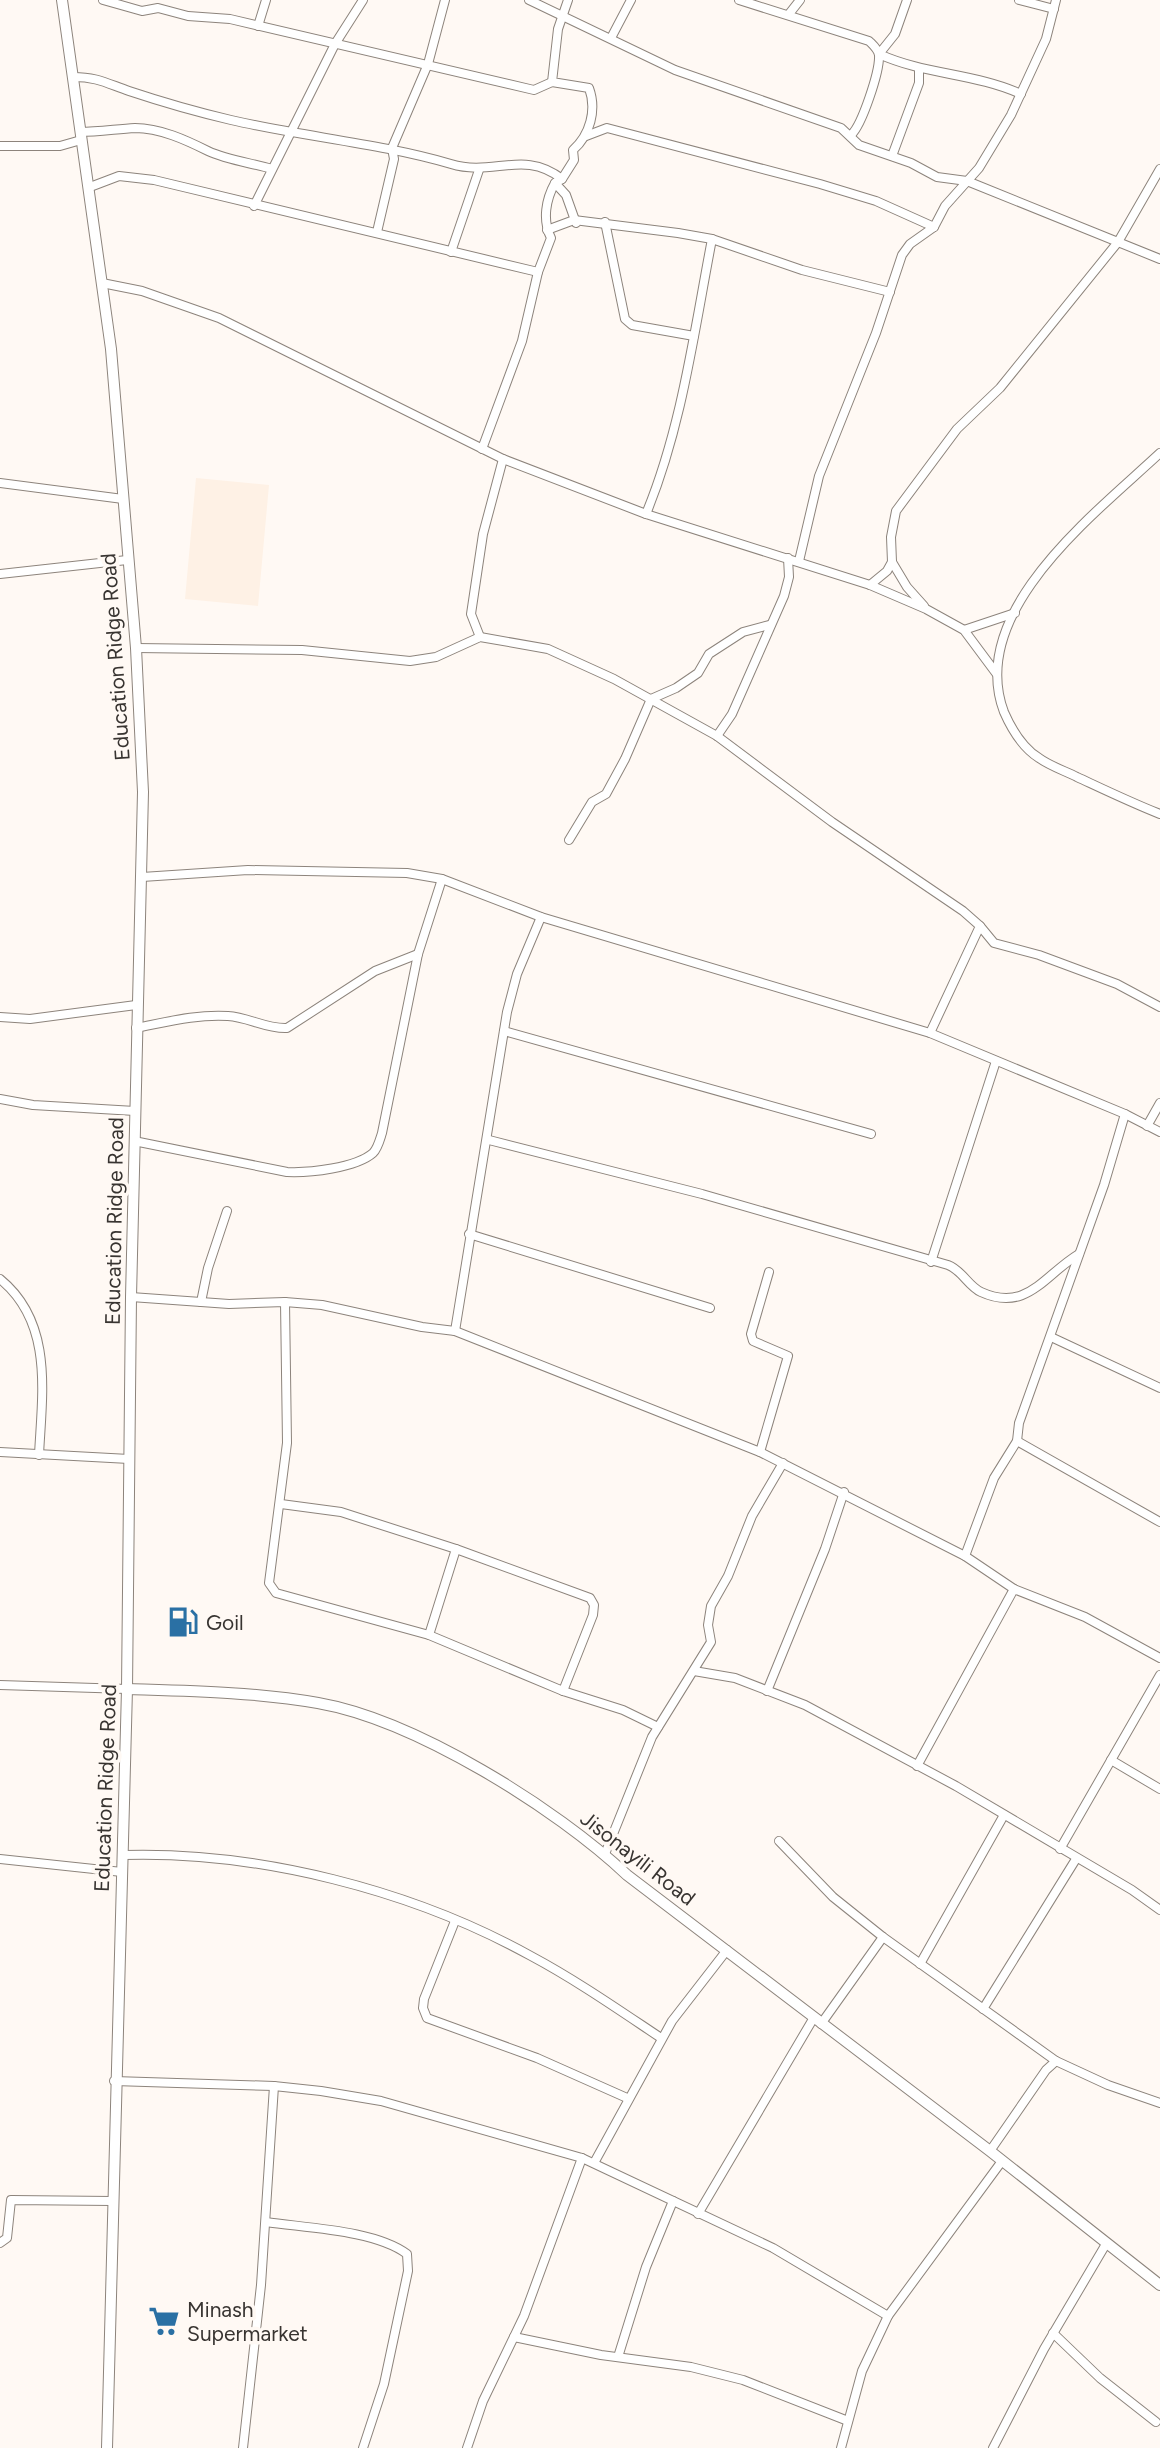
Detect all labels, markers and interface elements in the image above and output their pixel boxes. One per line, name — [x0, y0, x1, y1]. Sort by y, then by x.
street label: Education Ridge Road — [95, 552, 135, 762]
street label: Education Ridge Road — [100, 1117, 128, 1325]
fuel station icon: Goil — [166, 1605, 200, 1639]
place label: Goil — [206, 1610, 244, 1635]
street label: Education Ridge Road — [89, 1684, 121, 1892]
street label: Jisonayili Road — [576, 1805, 700, 1911]
place label: Minash Supermarket — [187, 2297, 308, 2346]
supermarket icon: Minash Supermarket — [147, 2304, 181, 2338]

